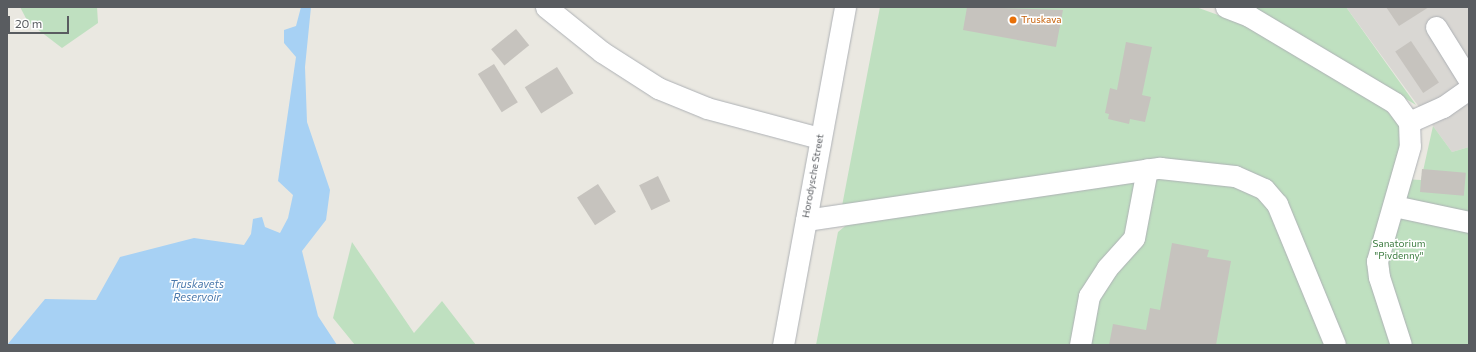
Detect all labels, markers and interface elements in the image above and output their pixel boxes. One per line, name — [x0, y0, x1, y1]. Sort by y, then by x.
scale bar — [10, 8, 71, 34]
place label: Truskava — [1021, 14, 1062, 26]
marker: Truskava — [1008, 15, 1018, 25]
text: 20 m — [15, 16, 42, 30]
street label: Horodysche Street — [800, 133, 826, 219]
park label: Sanatorium "Pivdenny" — [1373, 237, 1425, 260]
water label: Truskavets Reservoir — [170, 278, 224, 304]

